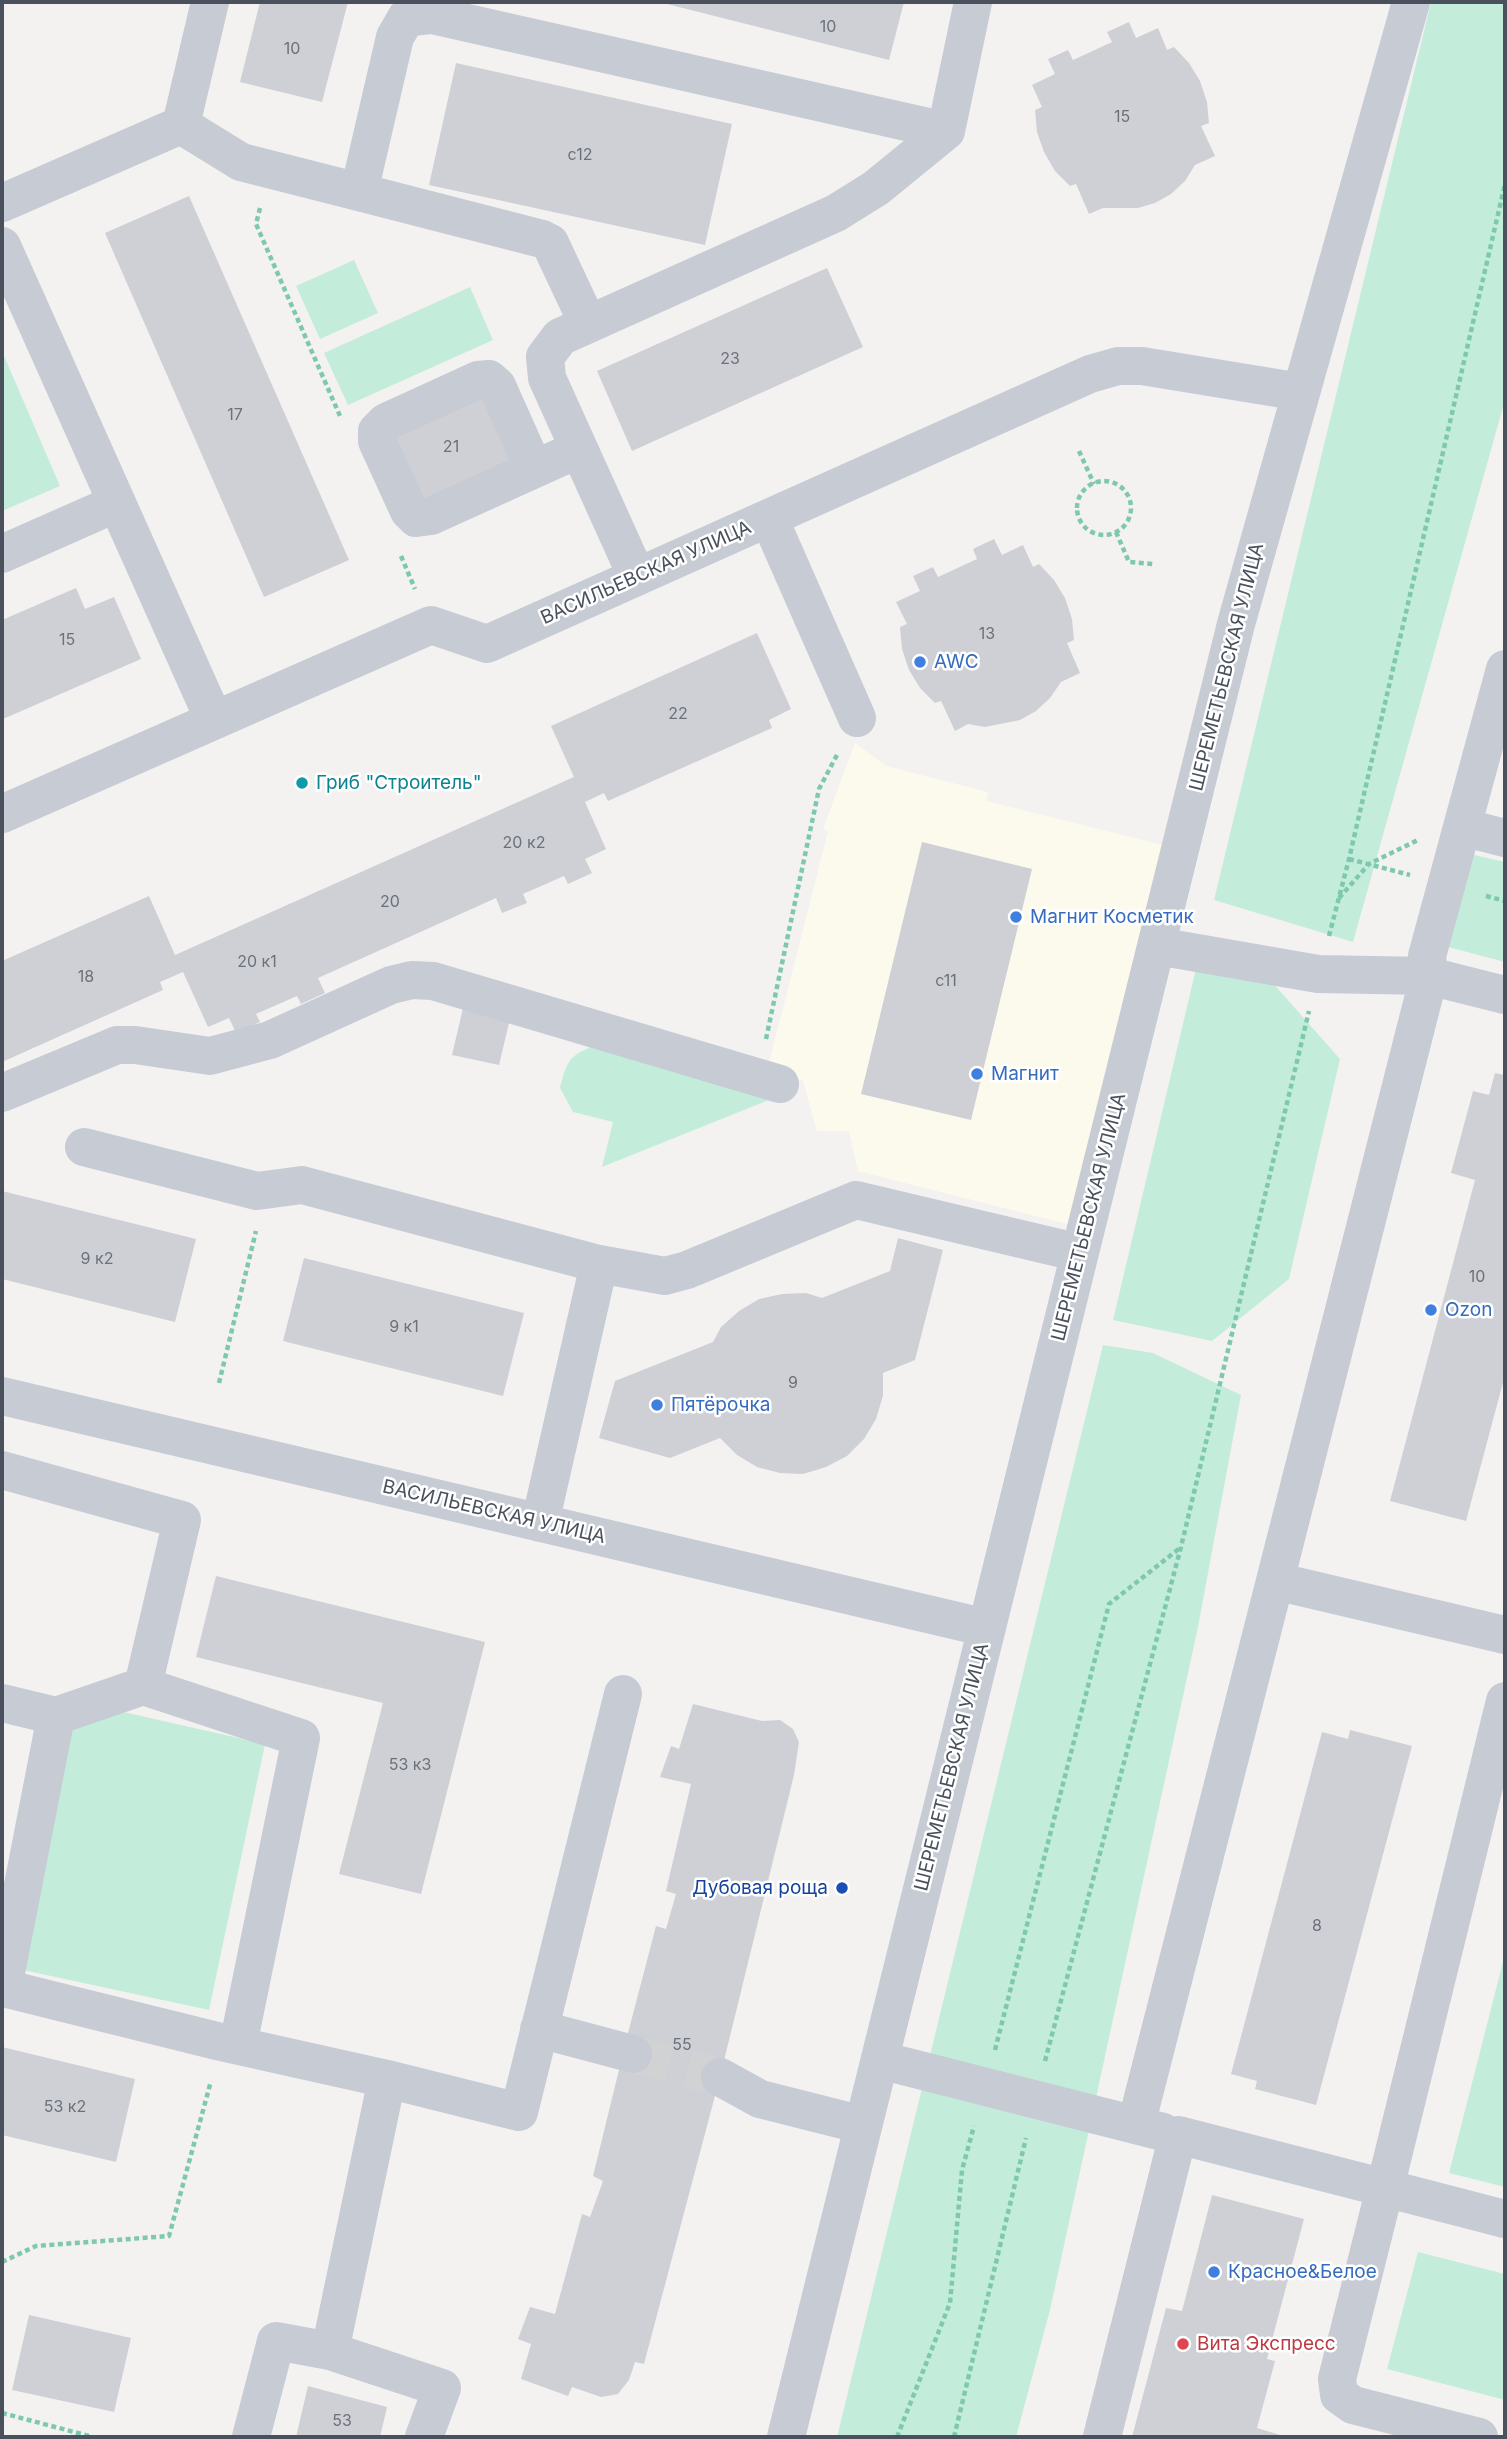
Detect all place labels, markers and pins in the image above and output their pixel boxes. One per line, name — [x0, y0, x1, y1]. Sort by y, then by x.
place label: AWC — [934, 651, 979, 673]
marker: AWC — [912, 654, 928, 670]
place label: Гриб "Строитель" — [316, 772, 482, 794]
marker: Гриб "Строитель" — [294, 775, 310, 791]
place label: Магнит Косметик — [1030, 906, 1194, 928]
marker: Магнит Косметик — [1008, 909, 1024, 925]
place label: Магнит — [991, 1063, 1059, 1085]
marker: Магнит — [969, 1066, 985, 1082]
place label: Ozon — [1445, 1299, 1492, 1321]
marker: Ozon — [1423, 1302, 1439, 1318]
place label: Пятёрочка — [671, 1394, 770, 1416]
marker: Пятёрочка — [649, 1397, 665, 1413]
place label: Дубовая роща — [692, 1877, 828, 1899]
marker: Дубовая роща — [834, 1880, 850, 1896]
place label: Красное&Белое — [1228, 2261, 1377, 2283]
marker: Красное&Белое — [1206, 2264, 1222, 2280]
place label: Вита Экспресс — [1197, 2333, 1336, 2355]
marker: Вита Экспресс — [1175, 2336, 1191, 2352]

